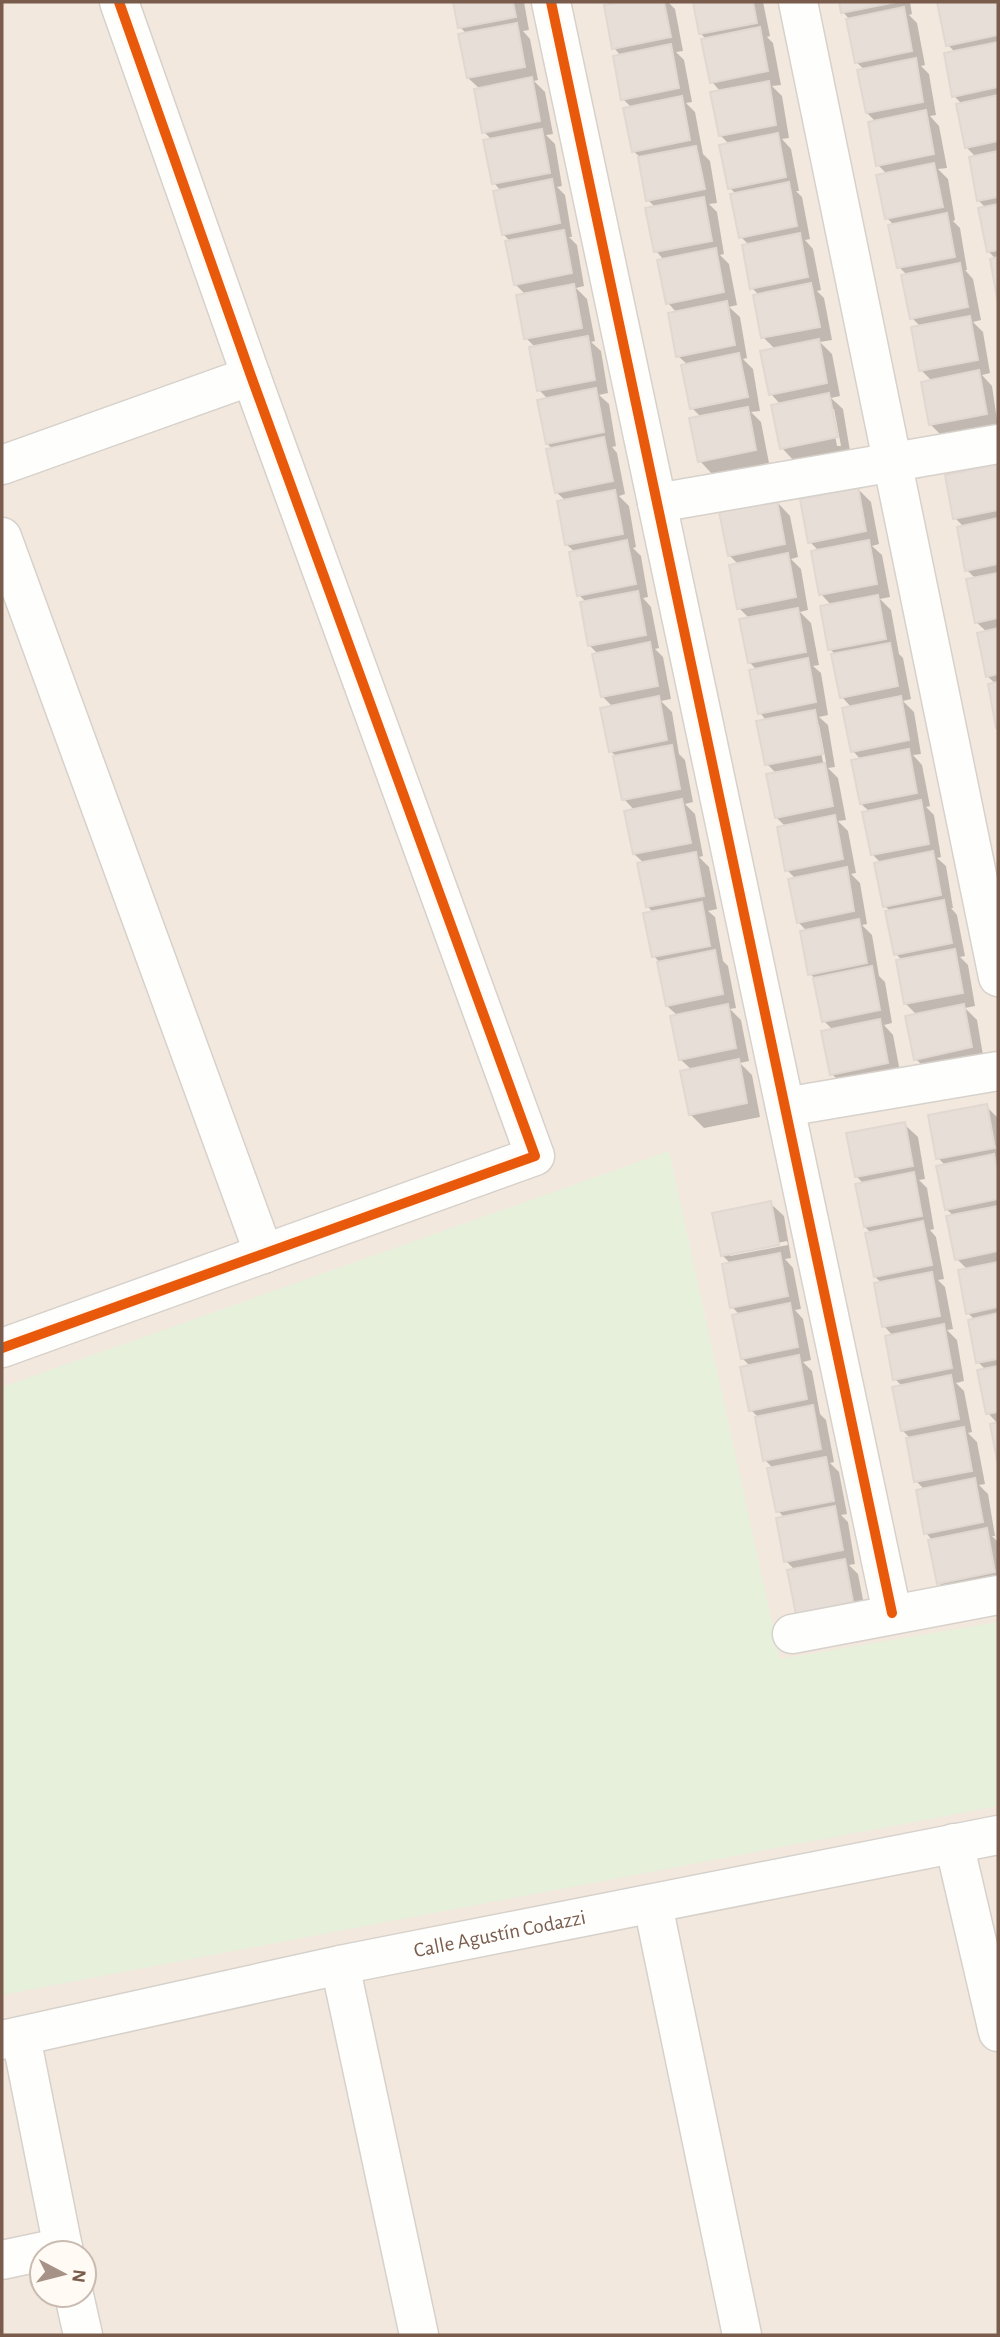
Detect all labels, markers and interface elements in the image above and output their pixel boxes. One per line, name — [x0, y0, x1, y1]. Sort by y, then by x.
street label: Calle Agustín Codazzi — [412, 1907, 588, 1961]
north arrow — [28, 2239, 98, 2309]
text: N — [68, 2268, 89, 2284]

